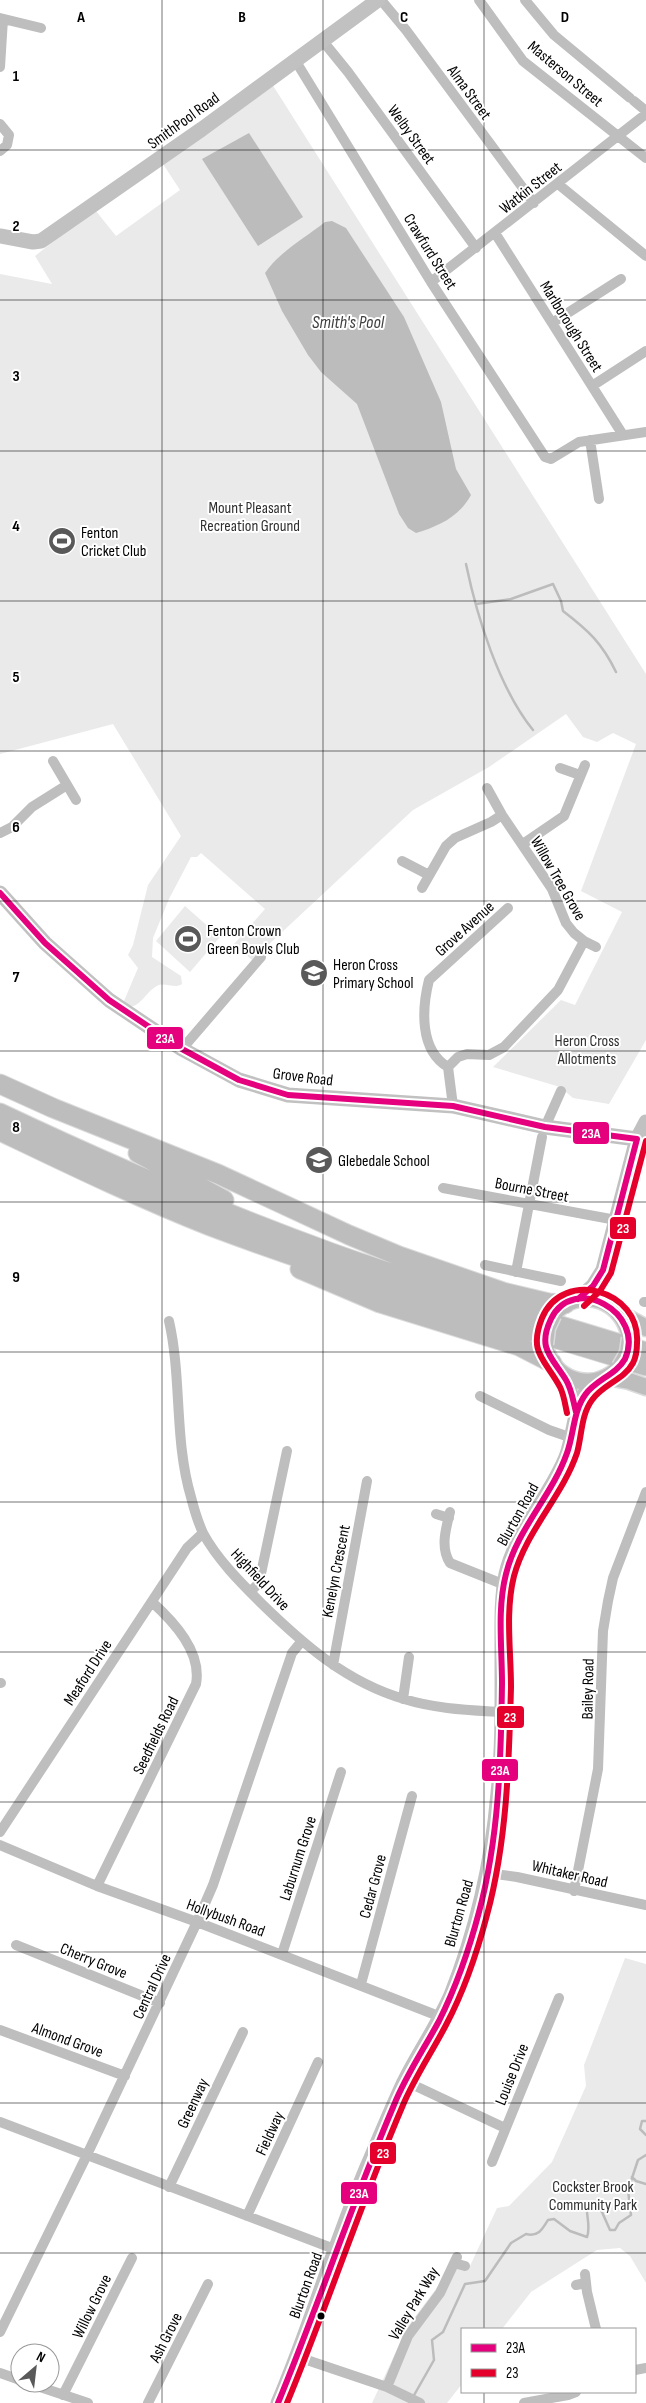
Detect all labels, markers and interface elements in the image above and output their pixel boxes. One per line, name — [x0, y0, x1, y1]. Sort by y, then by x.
text: A — [76, 8, 85, 27]
text: B — [238, 8, 246, 27]
text: C — [400, 8, 408, 27]
text: D — [561, 8, 569, 27]
street label: Masterson Street — [524, 37, 607, 111]
street label: Alma Street — [442, 61, 495, 124]
text: 1 — [13, 67, 20, 86]
street label: SmithPool Road — [144, 89, 223, 154]
street label: Welby Street — [383, 102, 439, 168]
street label: Watkin Street — [496, 158, 566, 218]
street label: Crawfurd Street — [399, 210, 461, 293]
text: 2 — [12, 217, 20, 236]
street label: Marlborough Street — [535, 278, 606, 376]
water label: Smith's Pool — [312, 312, 385, 333]
text: 3 — [12, 367, 20, 386]
park label: Mount Pleasant Recreation Ground — [200, 499, 300, 536]
text: 4 — [12, 517, 20, 536]
place label: Fenton Cricket Club — [81, 524, 146, 561]
sports icon: Fenton Cricket Club — [47, 526, 77, 556]
text: 5 — [12, 668, 20, 687]
text: 6 — [12, 818, 20, 837]
street label: Willow Tree Grove — [526, 833, 589, 924]
street label: Grove Avenue — [432, 898, 498, 961]
place label: Fenton Crown Green Bowls Club — [207, 922, 300, 959]
sports icon: Fenton Crown Green Bowls Club — [173, 924, 203, 954]
place label: Heron Cross Primary School — [333, 956, 414, 993]
school or university icon: Heron Cross Primary School — [299, 958, 329, 988]
text: 7 — [13, 968, 20, 987]
line badge: 23A — [146, 1026, 184, 1050]
text: 23A — [155, 1030, 175, 1047]
park label: Heron Cross Allotments — [555, 1032, 620, 1069]
street label: Grove Road — [272, 1064, 334, 1091]
text: 8 — [12, 1118, 20, 1137]
line badge: 23A — [572, 1121, 610, 1145]
text: 23A — [581, 1125, 601, 1142]
school or university icon: Glebedale School — [304, 1145, 334, 1175]
place label: Glebedale School — [338, 1152, 430, 1171]
street label: Bourne Street — [493, 1174, 570, 1207]
line badge: 23 — [609, 1216, 637, 1240]
text: 23 — [617, 1220, 629, 1237]
text: 9 — [12, 1268, 20, 1287]
street label: Blurton Road — [493, 1480, 543, 1550]
street label: Kenelyn Crescent — [318, 1523, 355, 1619]
street label: Highfield Drive — [226, 1545, 293, 1615]
street label: Meaford Drive — [60, 1636, 117, 1709]
street label: Bailey Road — [578, 1658, 599, 1720]
street label: Seedfields Road — [129, 1694, 183, 1778]
line badge: 23 — [496, 1705, 525, 1729]
text: 23 — [504, 1709, 516, 1726]
line badge: 23A — [481, 1758, 519, 1782]
text: 23A — [490, 1762, 510, 1779]
street label: Laburnum Grove — [276, 1814, 321, 1903]
street label: Cedar Grove — [356, 1852, 391, 1920]
street label: Whitaker Road — [530, 1857, 609, 1892]
street label: Blurton Road — [441, 1878, 478, 1949]
street label: Hollybush Road — [184, 1895, 267, 1941]
street label: Cherry Grove — [57, 1939, 130, 1983]
street label: Central Drive — [129, 1951, 176, 2022]
street label: Almond Grove — [28, 2018, 106, 2062]
street label: Louise Drive — [491, 2041, 533, 2108]
street label: Greenway — [174, 2076, 213, 2132]
street label: Fieldway — [252, 2109, 289, 2159]
line badge: 23 — [369, 2141, 397, 2165]
text: 23 — [377, 2145, 389, 2162]
park label: Cockster Brook Community Park — [549, 2178, 637, 2215]
line badge: 23A — [340, 2181, 378, 2205]
text: 23A — [349, 2185, 369, 2202]
street label: Blurton Road — [286, 2250, 327, 2321]
street label: Valley Park Way — [385, 2264, 444, 2344]
street label: Willow Grove — [69, 2272, 116, 2342]
street label: Ash Grove — [145, 2310, 187, 2367]
unlabelled marker — [316, 2311, 326, 2321]
legend — [461, 2328, 636, 2393]
text: 23A — [506, 2339, 525, 2358]
north arrow — [10, 2343, 60, 2393]
text: N — [34, 2348, 48, 2366]
text: 23 — [506, 2364, 519, 2383]

